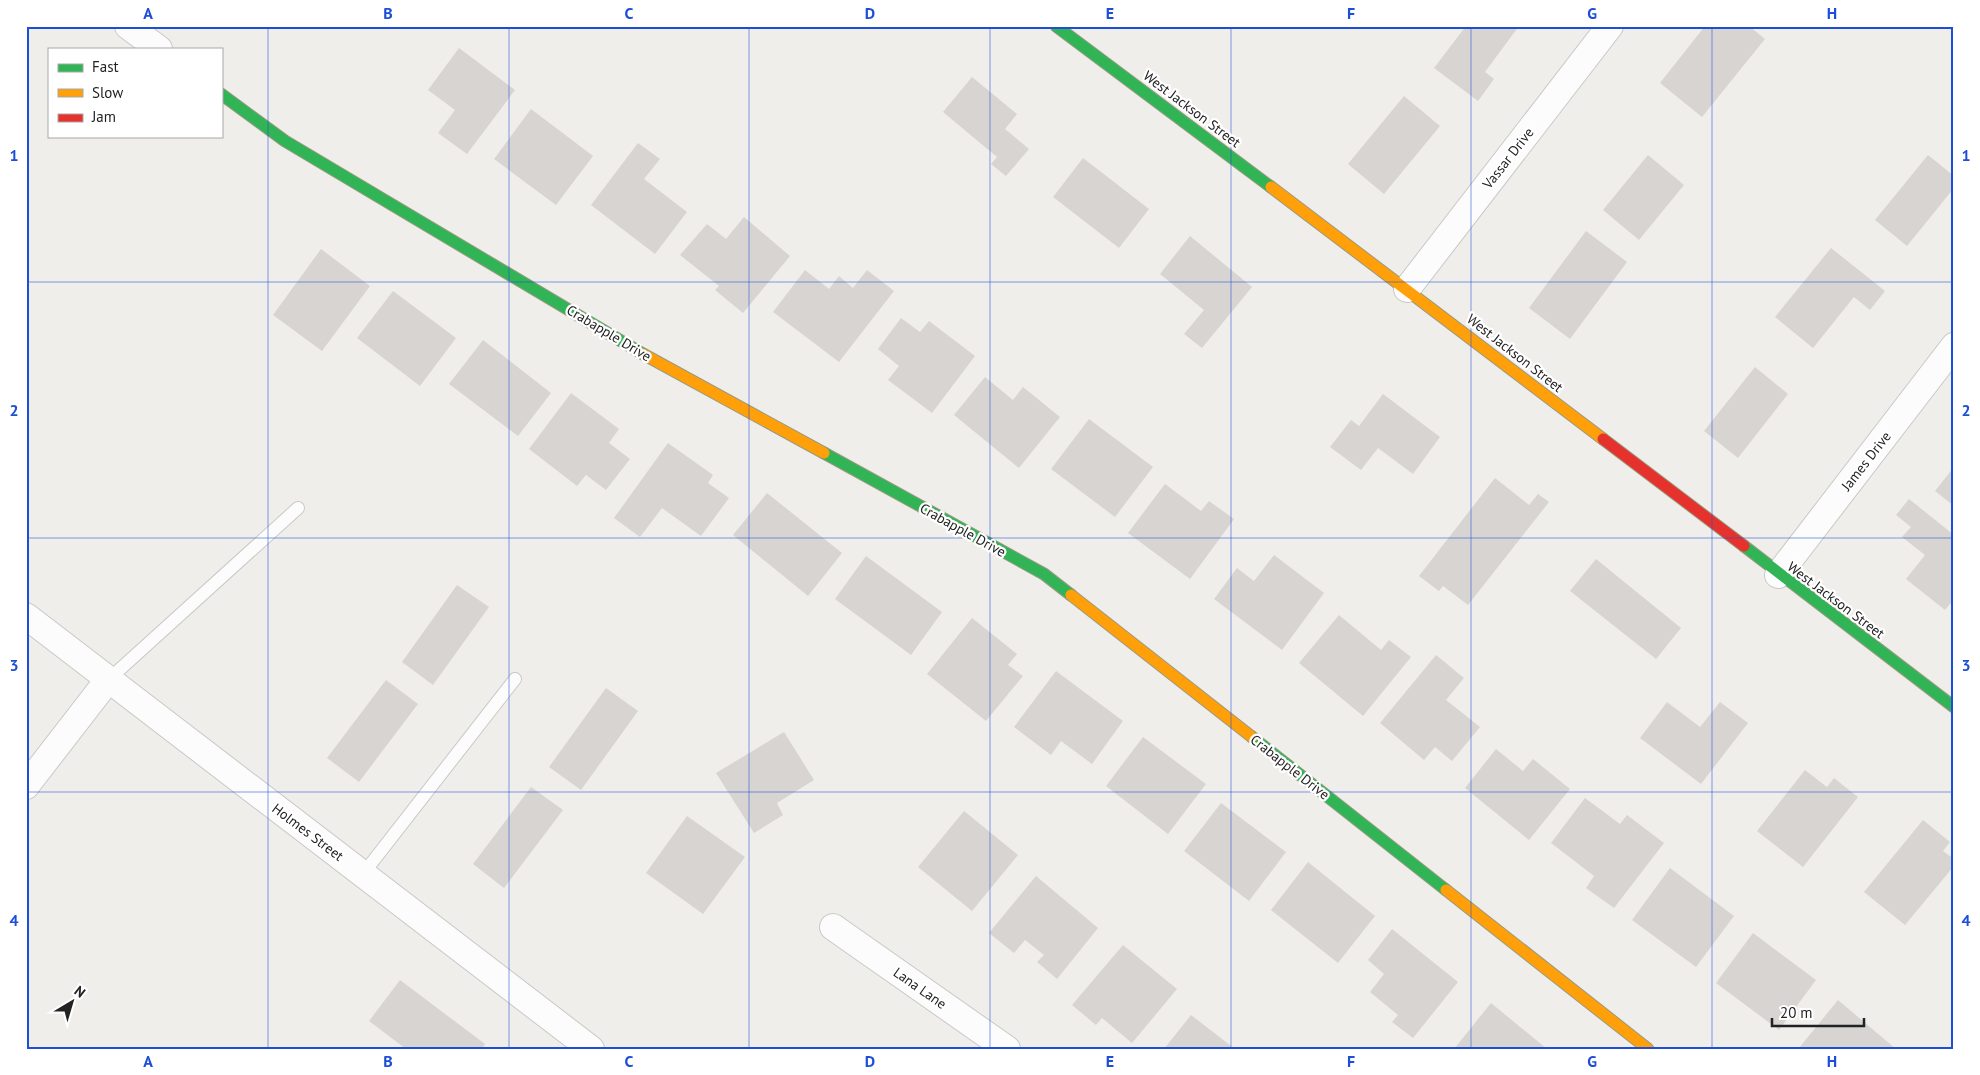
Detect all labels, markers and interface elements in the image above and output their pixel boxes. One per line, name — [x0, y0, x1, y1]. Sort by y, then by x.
text: A — [143, 3, 153, 23]
text: B — [383, 3, 393, 23]
text: C — [625, 3, 634, 23]
text: D — [865, 3, 875, 23]
text: E — [1106, 3, 1114, 23]
text: F — [1347, 3, 1355, 23]
text: G — [1587, 3, 1597, 23]
text: H — [1827, 3, 1837, 23]
legend — [48, 48, 222, 138]
text: Fast — [92, 57, 119, 76]
street label: West Jackson Street — [1140, 67, 1244, 152]
text: Slow — [92, 83, 123, 102]
text: Jam — [91, 107, 116, 126]
street label: Vassar Drive — [1478, 124, 1538, 193]
text: 1 — [9, 145, 19, 165]
text: 1 — [1961, 145, 1971, 165]
street label: Crabapple Drive — [563, 301, 655, 365]
street label: West Jackson Street — [1463, 310, 1567, 396]
text: 2 — [9, 400, 19, 420]
text: 2 — [1961, 400, 1971, 420]
street label: James Drive — [1837, 428, 1895, 495]
street label: Crabapple Drive — [917, 499, 1009, 561]
street label: West Jackson Street — [1784, 558, 1888, 643]
text: 3 — [9, 655, 19, 675]
text: 3 — [1961, 655, 1971, 675]
street label: Crabapple Drive — [1247, 731, 1333, 803]
street label: Holmes Street — [269, 799, 348, 865]
text: 4 — [9, 910, 19, 930]
text: 4 — [1961, 910, 1971, 930]
street label: Lana Lane — [890, 963, 950, 1013]
north arrow — [48, 978, 98, 1028]
text: N — [71, 982, 89, 1002]
scale bar — [1772, 995, 1865, 1027]
text: 20 m — [1780, 1003, 1813, 1022]
text: A — [143, 1051, 153, 1071]
text: B — [383, 1051, 393, 1071]
text: C — [625, 1051, 634, 1071]
text: D — [865, 1051, 875, 1071]
text: E — [1106, 1051, 1114, 1071]
text: F — [1347, 1051, 1355, 1071]
text: G — [1587, 1051, 1597, 1071]
text: H — [1827, 1051, 1837, 1071]

